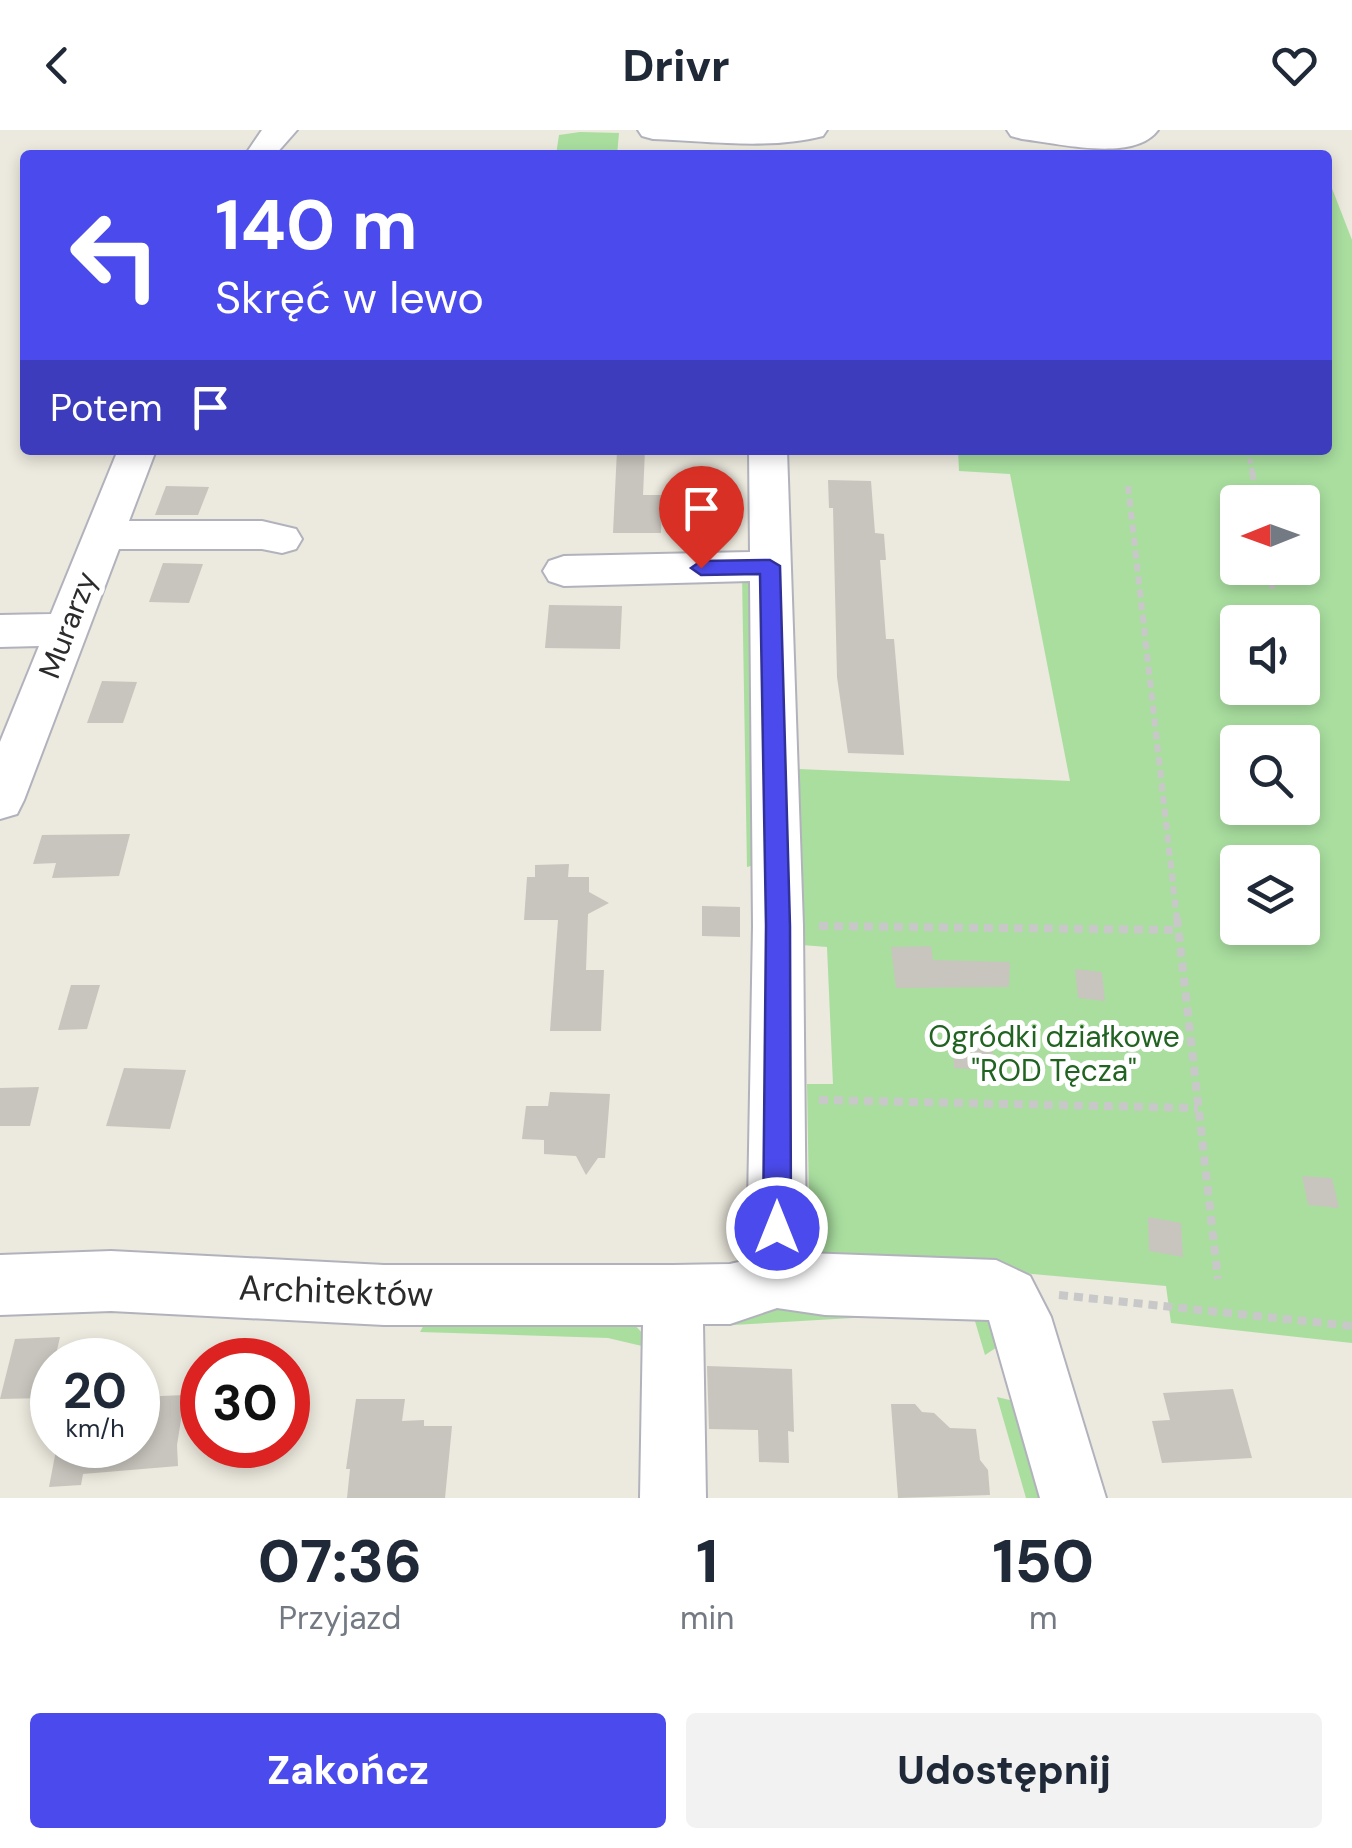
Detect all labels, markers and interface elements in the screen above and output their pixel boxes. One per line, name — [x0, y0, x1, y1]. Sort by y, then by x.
text: Drivr — [622, 36, 730, 95]
icon: back — [30, 38, 85, 93]
icon: heart — [1267, 38, 1322, 93]
text: 140 m — [215, 180, 418, 271]
icon: left — [50, 190, 180, 320]
text: Skręć w lewo — [215, 268, 484, 327]
icon: arrive — [183, 380, 238, 435]
text: Potem — [50, 383, 163, 433]
pin — [659, 466, 744, 569]
icon: arrive — [674, 481, 729, 536]
north arrow — [1220, 485, 1320, 585]
map controls — [1220, 485, 1320, 945]
street label: Murarzy — [29, 566, 106, 684]
button: sound — [1220, 605, 1320, 705]
button: search — [1220, 725, 1320, 825]
button: layers — [1220, 845, 1320, 945]
park label: Ogródki działkowe "ROD Tęcza" — [928, 1017, 1180, 1090]
position arrow — [725, 1176, 829, 1280]
street label: Architektów — [238, 1265, 434, 1317]
speed limit sign: 30 — [180, 1338, 310, 1468]
text: 20 — [63, 1358, 127, 1424]
text: km/h — [65, 1412, 125, 1445]
text: 07:36 — [258, 1522, 422, 1601]
text: 1 — [696, 1522, 718, 1601]
text: 150 — [992, 1522, 1094, 1601]
text: Przyjazd — [279, 1597, 401, 1639]
text: min — [680, 1597, 734, 1639]
text: m — [1029, 1597, 1057, 1639]
button: Zakończ — [30, 1713, 666, 1828]
button: Udostępnij — [686, 1713, 1322, 1828]

